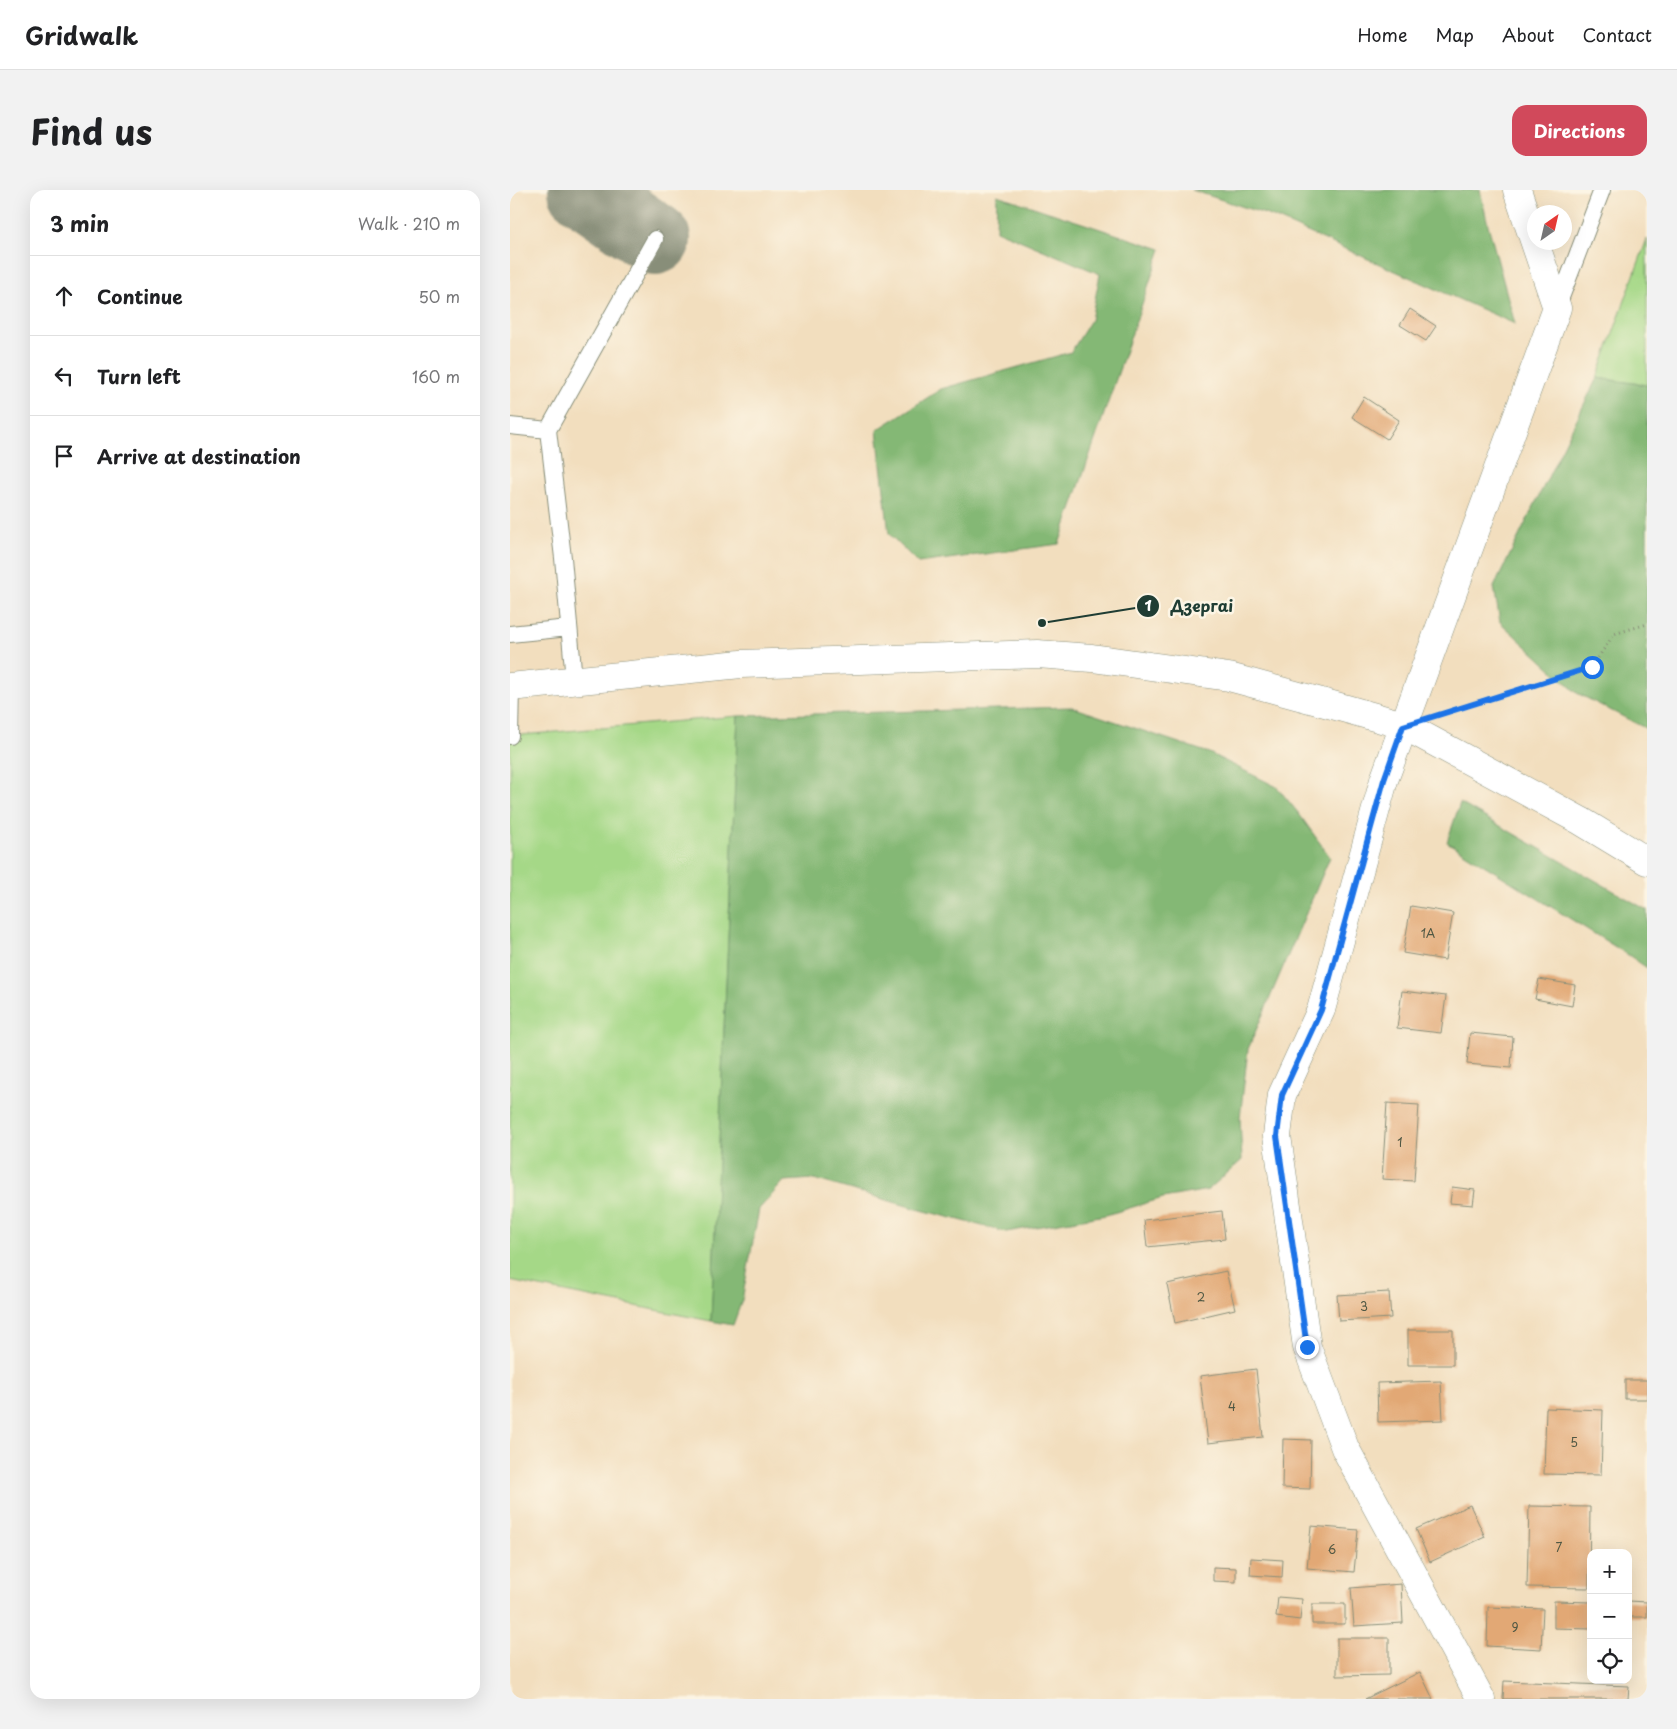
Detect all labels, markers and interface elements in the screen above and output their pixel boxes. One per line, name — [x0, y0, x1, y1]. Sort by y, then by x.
text: Gridwalk — [25, 17, 138, 53]
text: Home — [1357, 21, 1407, 48]
text: Map — [1435, 21, 1474, 48]
text: About — [1502, 21, 1554, 48]
text: Contact — [1582, 21, 1652, 48]
text: Find us — [30, 104, 152, 157]
button: Directions — [1512, 105, 1647, 156]
north arrow — [1527, 205, 1572, 250]
text: 3 min — [50, 207, 109, 239]
text: Walk · 210 m — [358, 211, 460, 235]
icon: ahead — [50, 282, 78, 310]
text: Continue — [97, 282, 183, 310]
text: 50 m — [419, 284, 460, 308]
icon: left — [50, 362, 78, 390]
text: Turn left — [97, 362, 181, 390]
text: 160 m — [412, 364, 460, 388]
icon: arrive — [50, 442, 78, 470]
text: Arrive at destination — [97, 442, 301, 470]
callout: Дзергаі — [1136, 591, 1243, 622]
text: 1 — [1144, 593, 1152, 616]
text: Дзергаі — [1170, 593, 1233, 617]
route start — [1581, 656, 1604, 679]
house number: 1А — [1421, 924, 1435, 942]
house number: 1 — [1397, 1133, 1403, 1151]
house number: 2 — [1197, 1288, 1205, 1306]
house number: 3 — [1360, 1297, 1368, 1315]
route end — [1296, 1336, 1319, 1359]
house number: 4 — [1228, 1397, 1236, 1415]
house number: 5 — [1570, 1433, 1578, 1451]
house number: 7 — [1556, 1538, 1563, 1556]
house number: 6 — [1328, 1540, 1336, 1558]
map controls — [1587, 1549, 1632, 1684]
button: + — [1587, 1549, 1632, 1594]
button: − — [1587, 1594, 1632, 1639]
house number: 9 — [1511, 1618, 1519, 1636]
button: locate — [1587, 1639, 1632, 1684]

